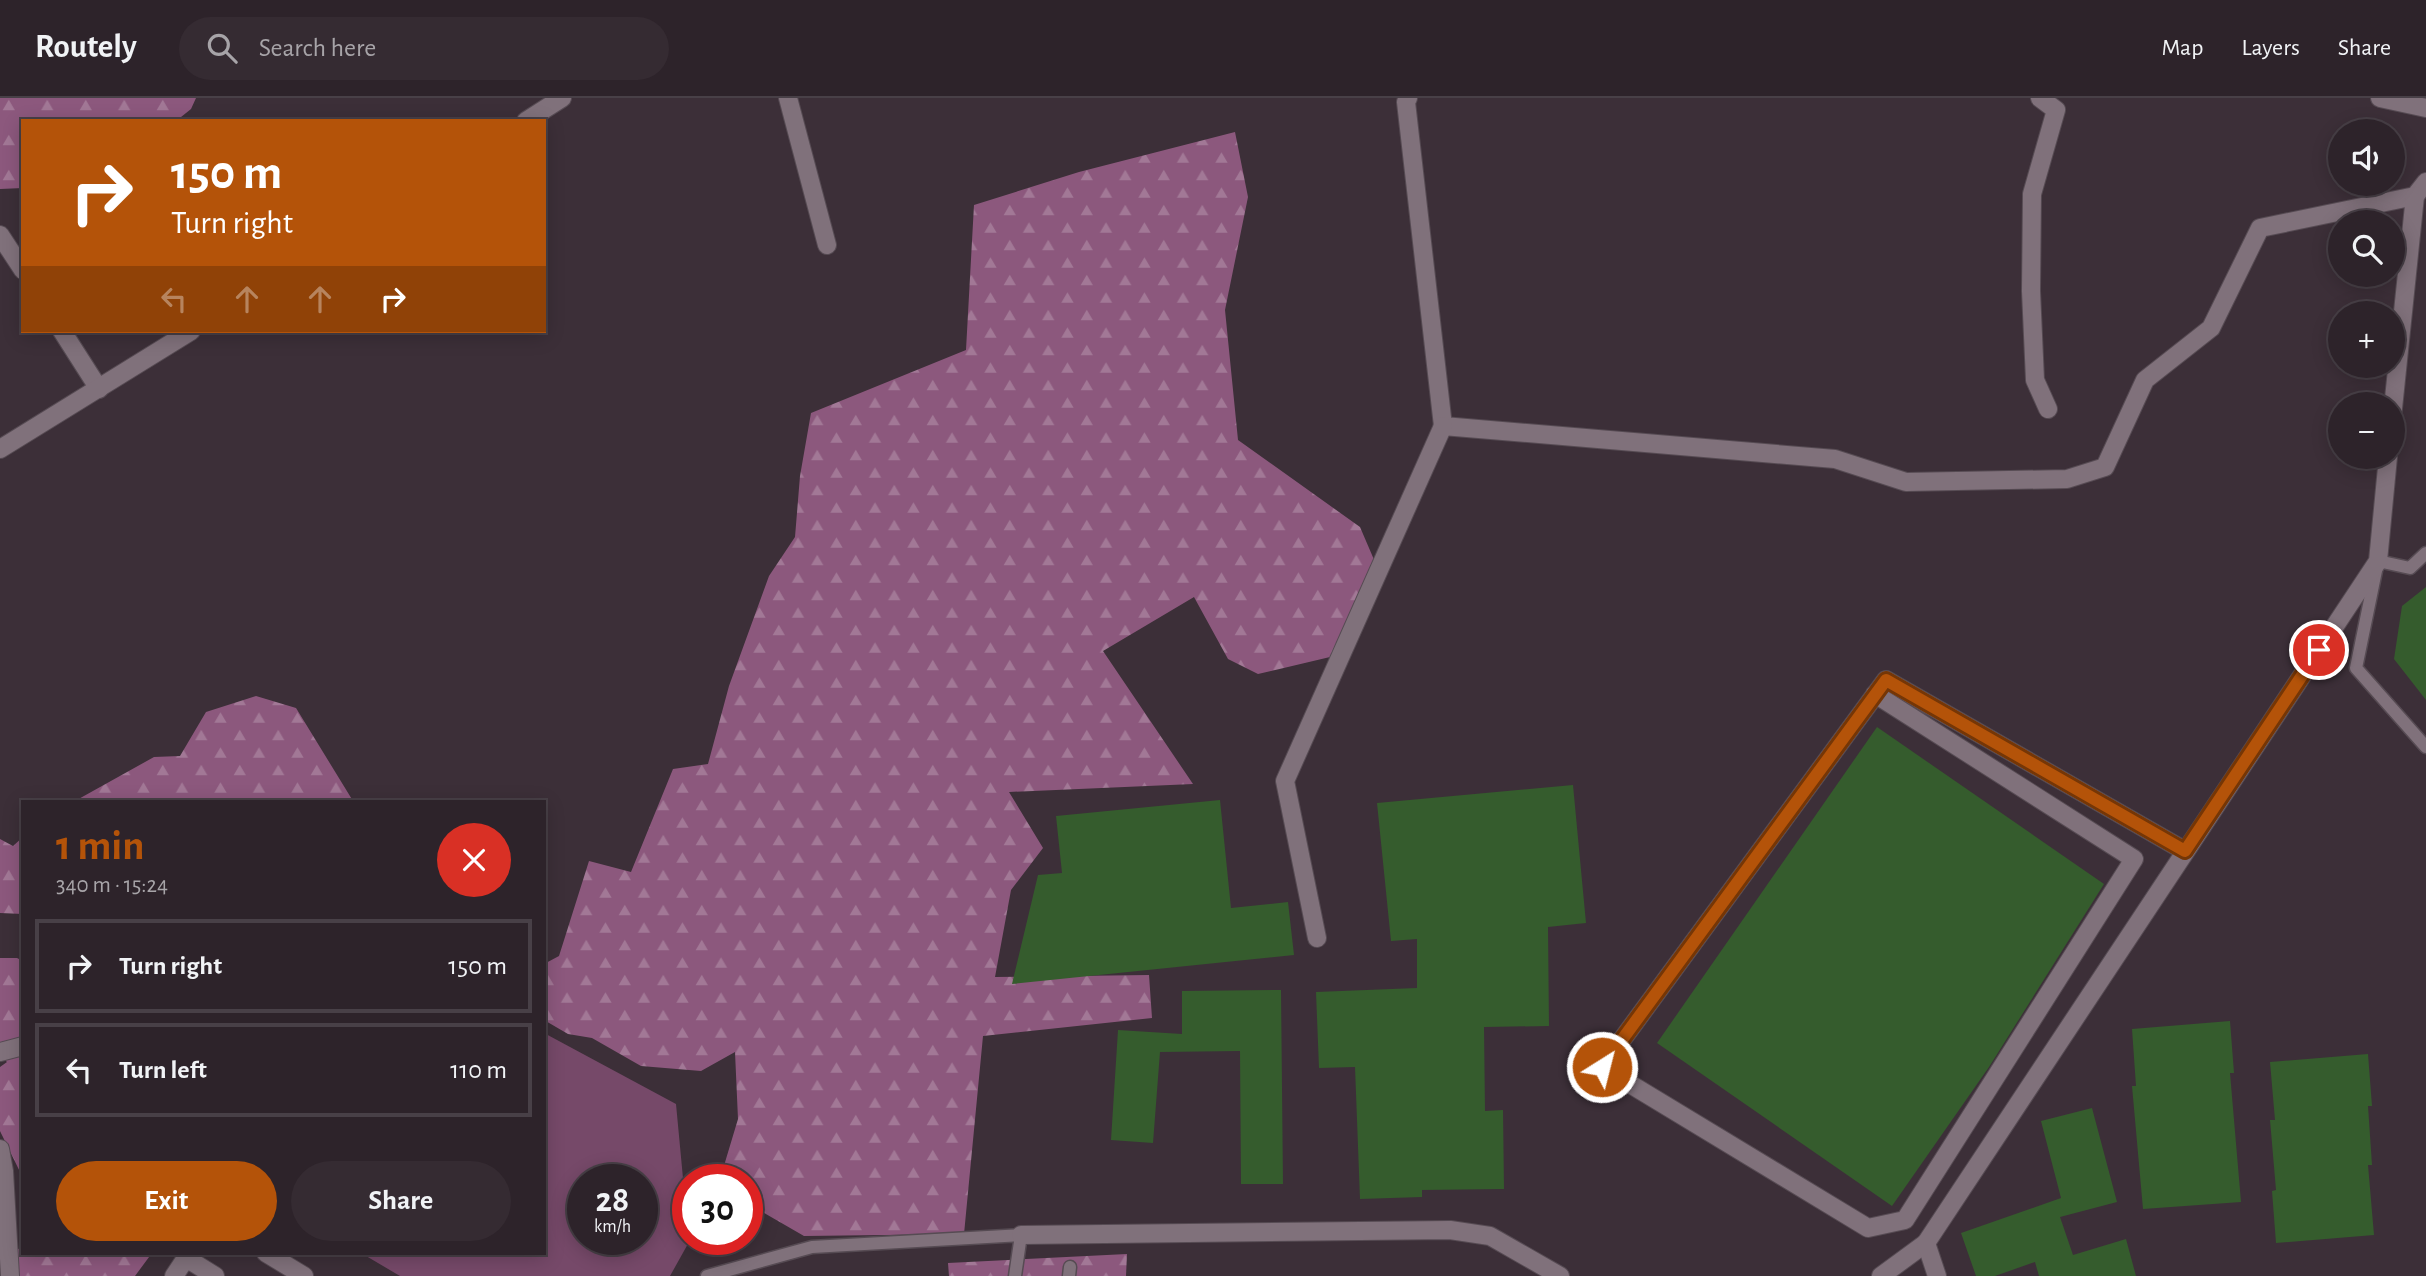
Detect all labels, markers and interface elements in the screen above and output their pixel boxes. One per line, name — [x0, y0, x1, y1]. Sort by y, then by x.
search box — [179, 17, 669, 80]
icon: search — [203, 29, 241, 67]
text: Routely — [35, 31, 137, 64]
text: Search here — [259, 35, 376, 61]
text: Map — [2161, 36, 2203, 60]
text: Layers — [2241, 36, 2300, 60]
text: Share — [2338, 36, 2391, 60]
map controls — [2328, 119, 2405, 469]
button: sound — [2328, 119, 2405, 196]
icon: right — [56, 147, 147, 238]
text: 150 m — [171, 149, 282, 198]
text: Turn right — [171, 207, 293, 239]
button: search — [2328, 210, 2405, 287]
icon: left — [155, 280, 193, 318]
icon: ahead — [228, 280, 266, 318]
icon: ahead — [301, 280, 339, 318]
icon: right — [374, 280, 412, 318]
button: + — [2328, 301, 2405, 378]
button: − — [2328, 392, 2405, 469]
pin — [2289, 620, 2349, 680]
icon: arrive — [2300, 631, 2338, 669]
button: close — [437, 823, 511, 897]
text: 1 min — [56, 825, 145, 867]
text: 340 m · 15:24 — [56, 874, 168, 897]
icon: right — [60, 947, 98, 985]
text: Turn right — [119, 953, 222, 979]
text: 150 m — [448, 953, 507, 979]
position arrow — [1565, 1030, 1639, 1104]
icon: left — [60, 1051, 98, 1089]
text: Turn left — [119, 1057, 207, 1083]
text: 110 m — [450, 1057, 507, 1083]
button: Exit — [56, 1161, 277, 1241]
button: Share — [291, 1161, 511, 1241]
speed limit sign: 30 — [672, 1164, 763, 1255]
text: 28 — [596, 1183, 629, 1218]
text: km/h — [594, 1218, 631, 1236]

